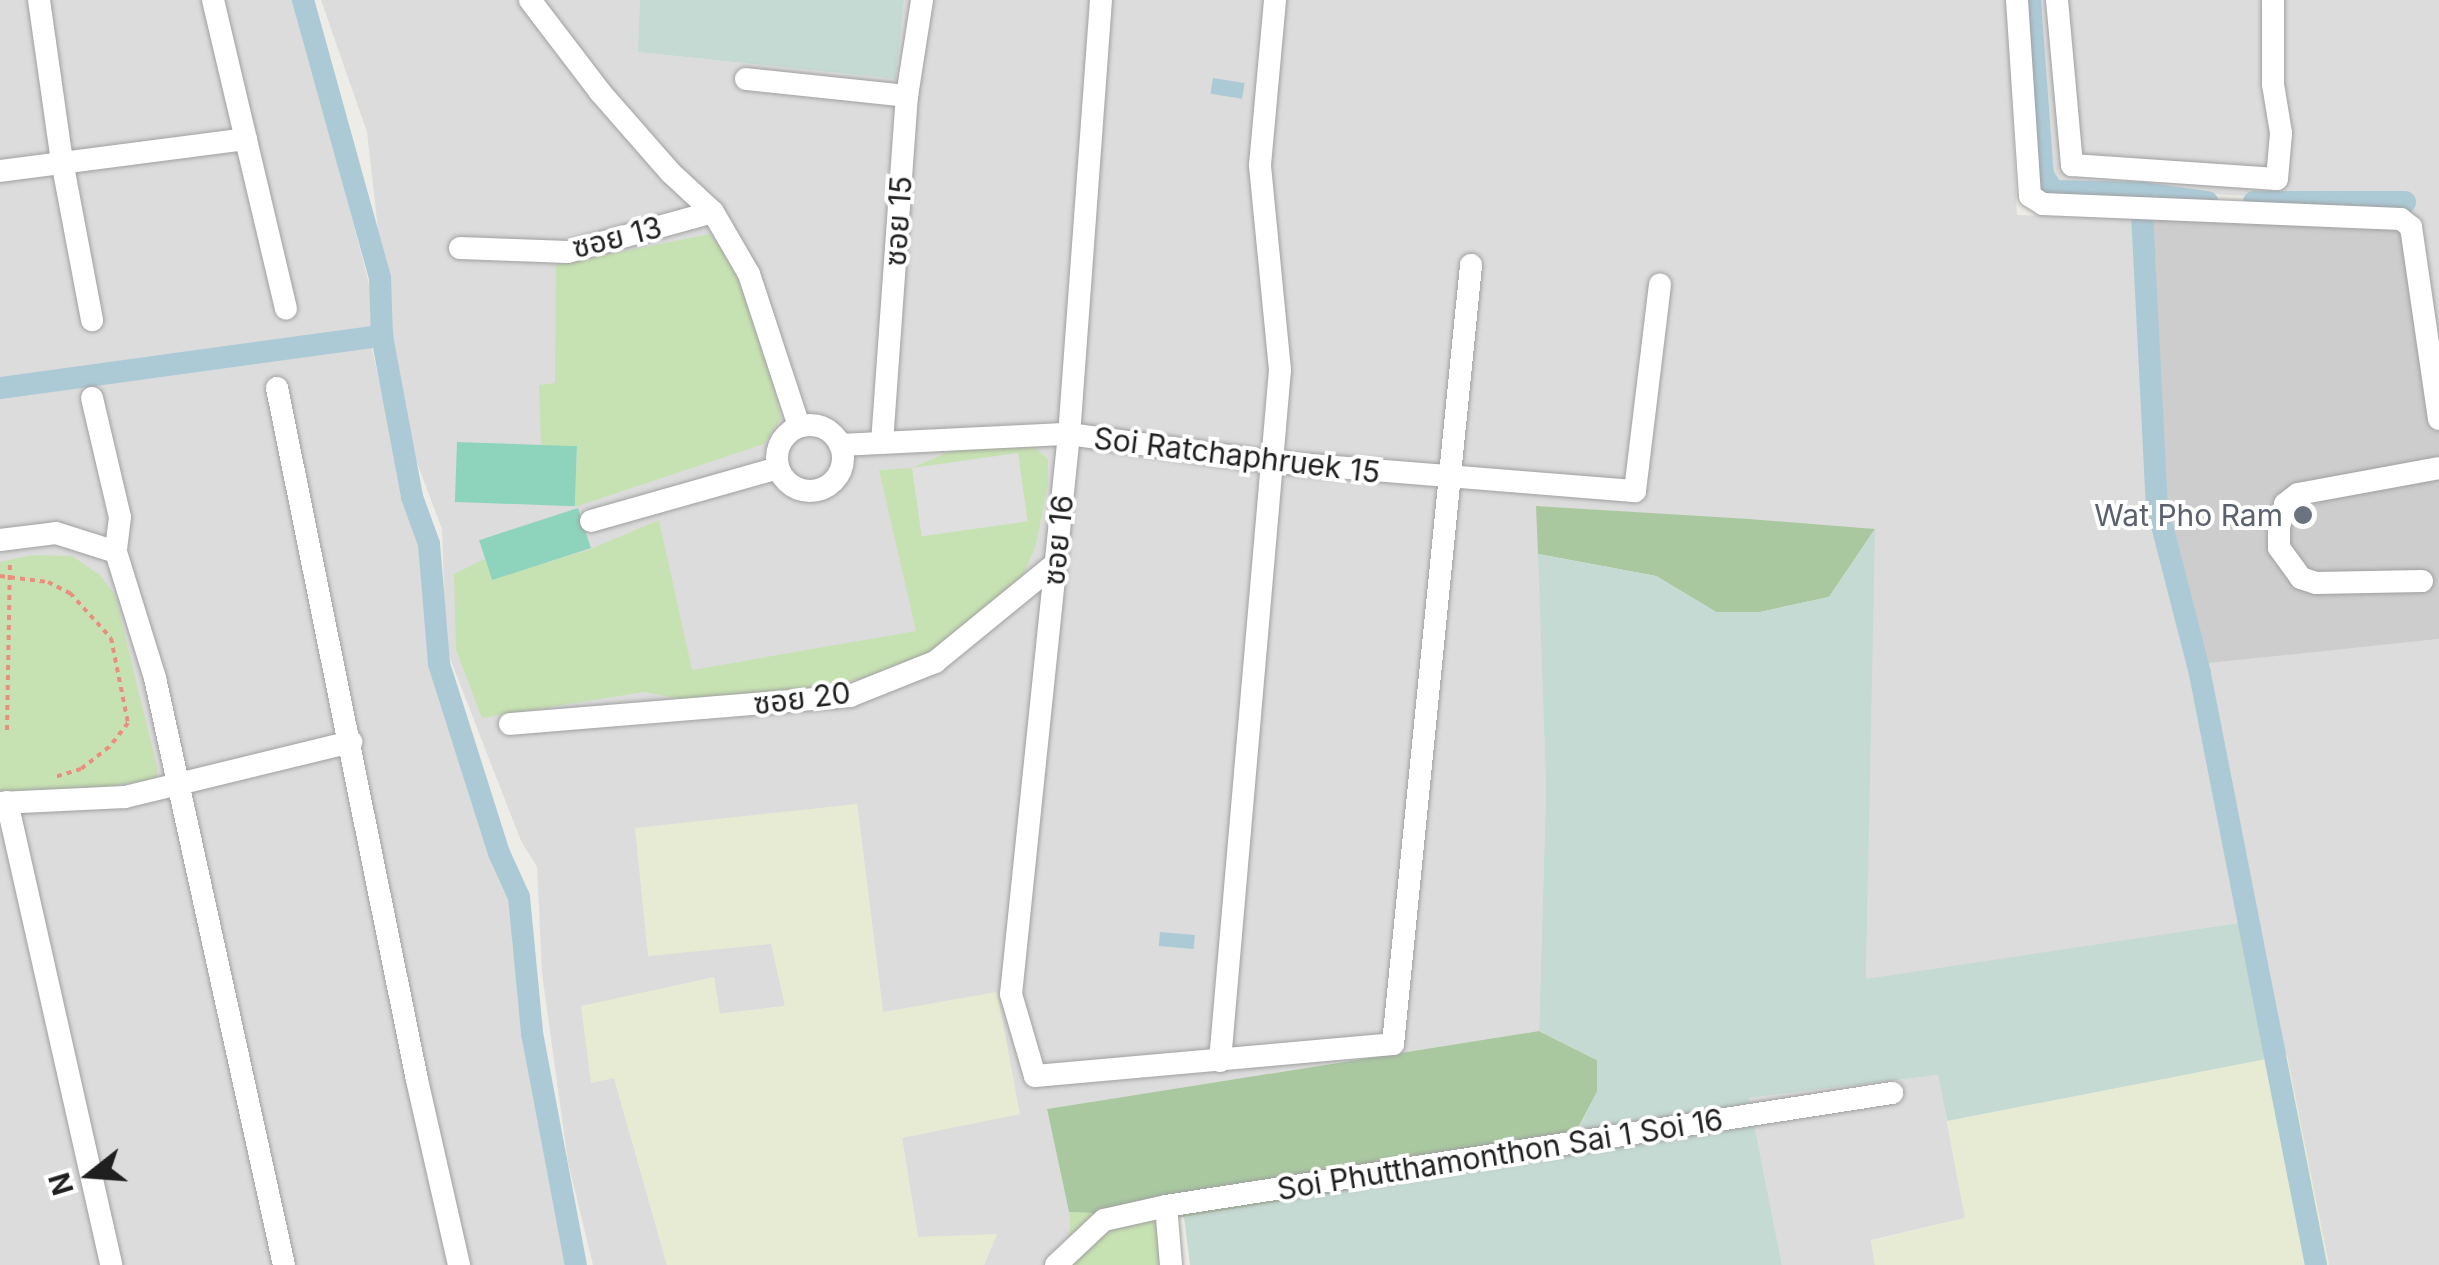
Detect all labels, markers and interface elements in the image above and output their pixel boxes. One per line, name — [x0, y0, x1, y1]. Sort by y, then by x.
street label: ซอย 15 — [877, 175, 919, 267]
street label: ซอย 13 — [569, 209, 665, 265]
street label: Soi Ratchaphruek 15 — [1092, 420, 1382, 490]
street label: ซอย 16 — [1035, 493, 1081, 587]
place label: Wat Pho Ram — [2094, 497, 2283, 533]
marker: Wat Pho Ram — [2292, 504, 2314, 526]
street label: ซอย 20 — [751, 674, 853, 722]
street label: Soi Phutthamonthon Sai 1 Soi 16 — [1274, 1101, 1726, 1207]
north arrow — [40, 1125, 140, 1225]
text: N — [42, 1169, 81, 1199]

